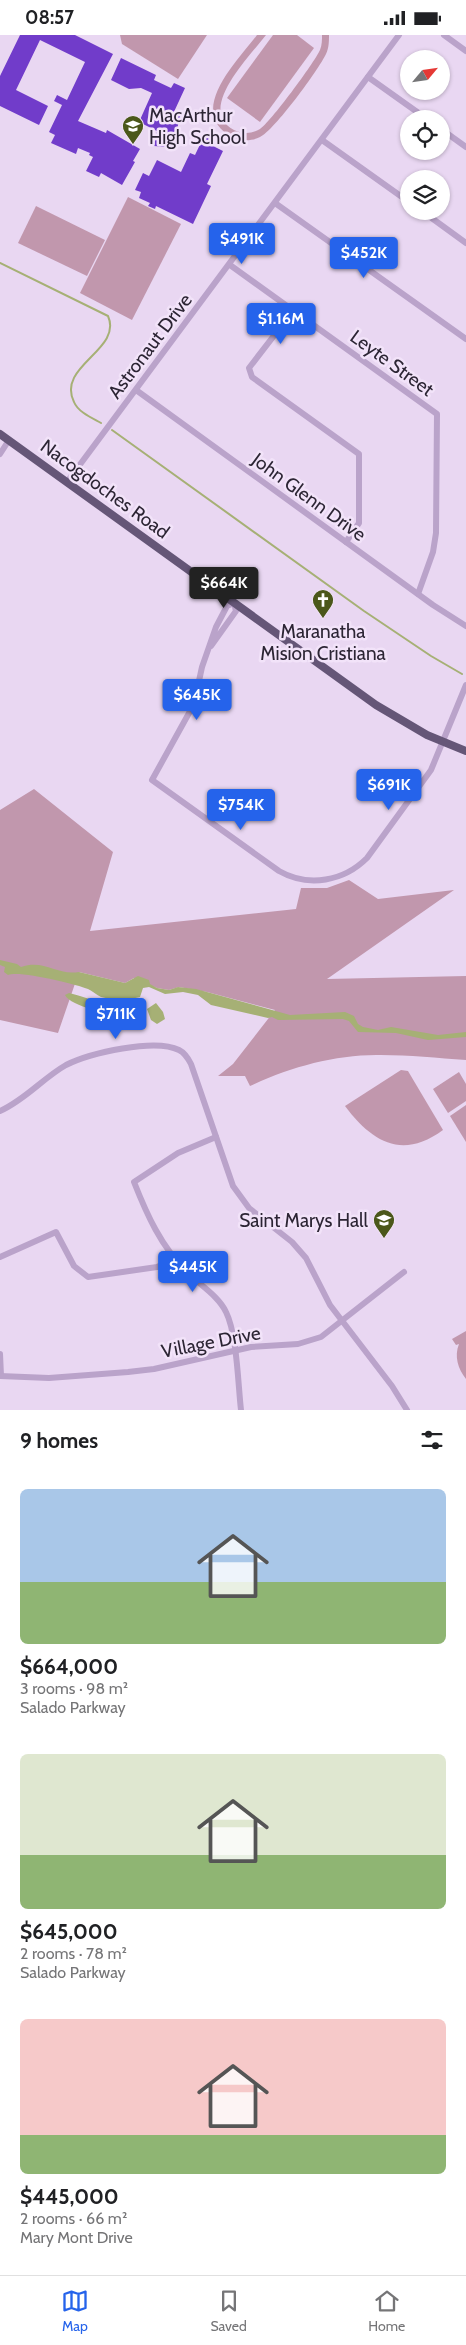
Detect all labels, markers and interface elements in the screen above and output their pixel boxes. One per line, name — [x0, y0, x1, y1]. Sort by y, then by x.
text: 08:57 — [25, 6, 74, 29]
north arrow — [400, 50, 450, 100]
map controls — [400, 50, 450, 220]
place label: MacArthur High School — [149, 104, 246, 149]
button: locate — [400, 110, 450, 160]
school or university icon: MacArthur High School — [121, 114, 145, 145]
button: layers — [400, 170, 450, 220]
pin: $491K — [207, 223, 277, 265]
text: $491K — [220, 229, 264, 248]
pin: $452K — [329, 237, 399, 279]
text: $452K — [341, 243, 387, 262]
street label: Astronaut Drive — [103, 289, 197, 403]
pin: $1.16M — [240, 303, 322, 345]
text: $1.16M — [258, 309, 304, 328]
street label: Leyte Street — [346, 325, 439, 401]
street label: Nacogdoches Road — [36, 435, 174, 543]
street label: John Glenn Drive — [247, 447, 371, 546]
pin: $664K — [189, 567, 259, 609]
text: $664K — [200, 573, 248, 592]
church icon: Maranatha Mision Cristiana — [311, 588, 335, 619]
place label: Maranatha Mision Cristiana — [260, 620, 386, 665]
pin: $645K — [162, 679, 232, 721]
text: $645K — [174, 685, 220, 704]
pin: $691K — [354, 769, 424, 811]
text: $691K — [367, 775, 411, 794]
pin: $754K — [206, 789, 276, 831]
text: $754K — [218, 795, 264, 814]
pin: $711K — [81, 997, 151, 1040]
text: $711K — [96, 1004, 136, 1023]
school or university icon: Saint Marys Hall — [372, 1208, 396, 1239]
place label: Saint Marys Hall — [239, 1209, 369, 1232]
pin: $445K — [158, 1251, 228, 1293]
text: $445K — [169, 1257, 217, 1276]
street label: Village Drive — [159, 1321, 263, 1363]
icon: filters — [418, 1426, 446, 1454]
text: 9 homes — [20, 1428, 98, 1453]
icon: home — [188, 1521, 278, 1611]
text: $664,000 — [20, 1654, 118, 1679]
text: 3 rooms · 98 m² — [20, 1679, 128, 1698]
text: Salado Parkway — [20, 1698, 126, 1717]
icon: home — [188, 1786, 278, 1876]
text: $645,000 — [20, 1919, 117, 1944]
text: 2 rooms · 78 m² — [20, 1944, 127, 1963]
text: Salado Parkway — [20, 1963, 126, 1982]
icon: home — [188, 2051, 278, 2141]
text: $445,000 — [20, 2184, 119, 2209]
text: 2 rooms · 66 m² — [20, 2209, 127, 2228]
text: Mary Mont Drive — [20, 2228, 133, 2247]
tab: Map — [61, 2287, 89, 2335]
tab: Saved — [210, 2287, 247, 2335]
tab: Home — [368, 2287, 405, 2335]

